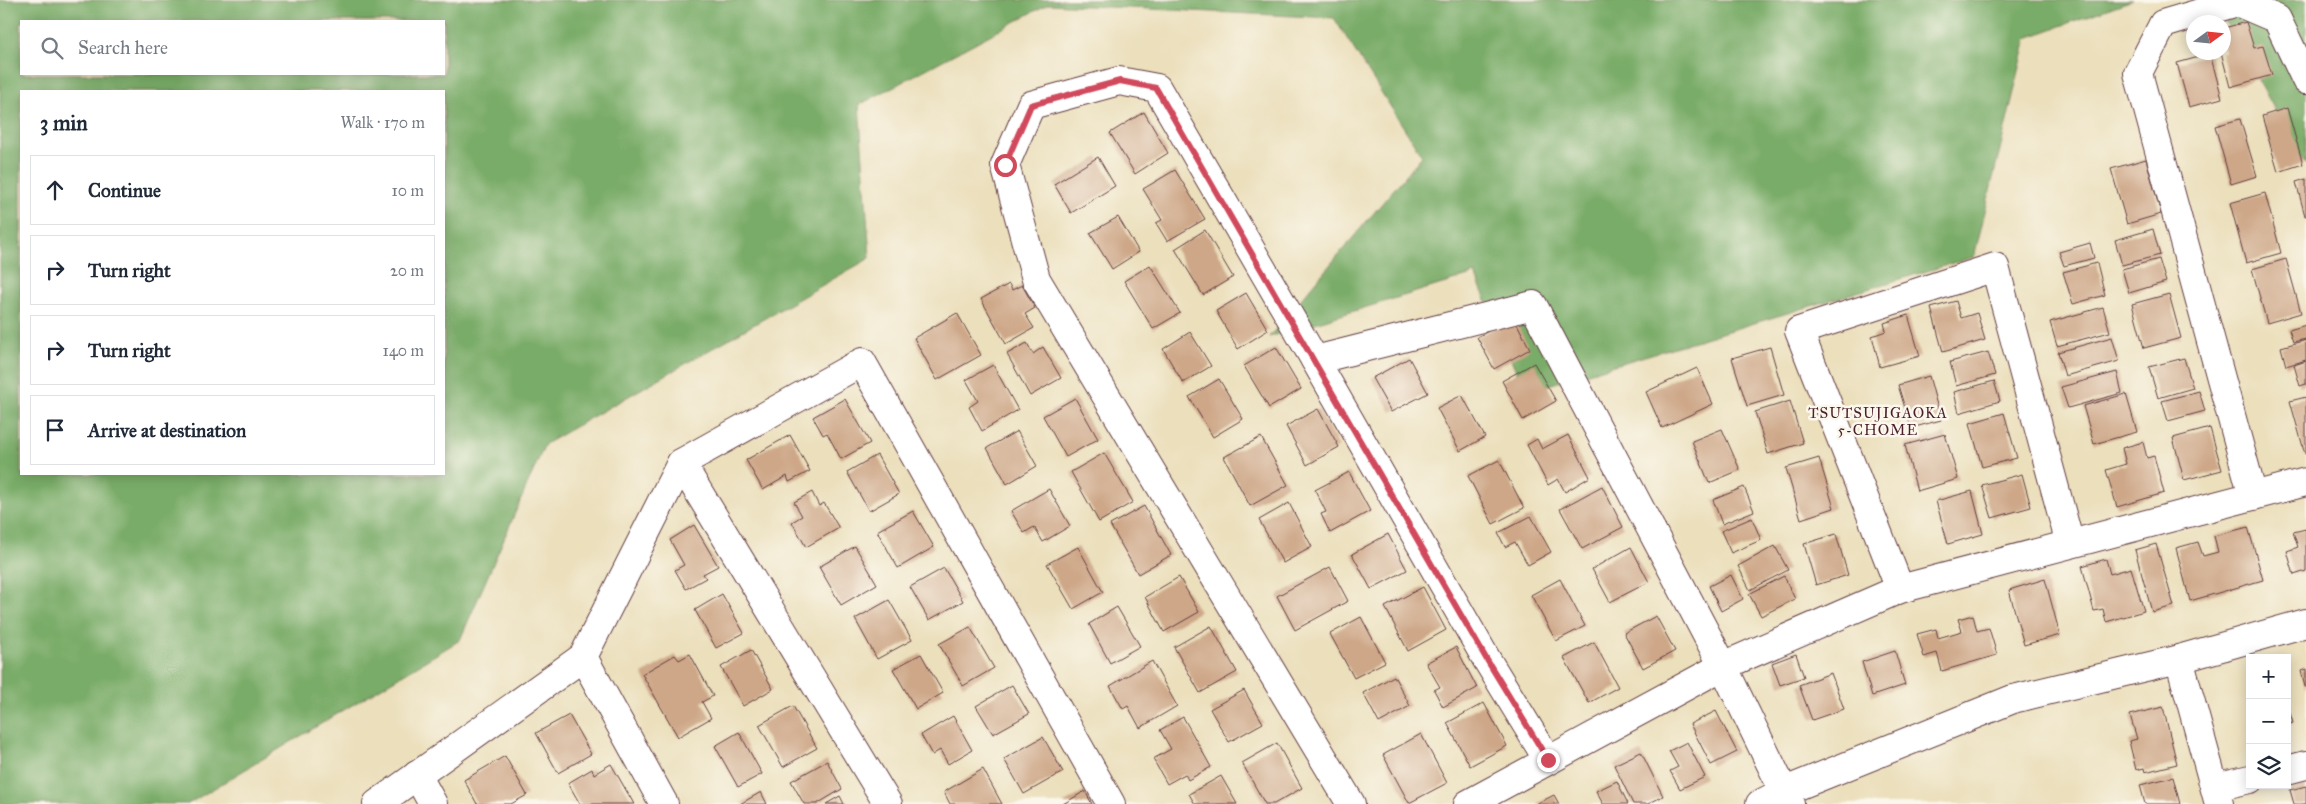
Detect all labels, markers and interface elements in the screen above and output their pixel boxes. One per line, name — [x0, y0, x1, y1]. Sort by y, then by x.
north arrow — [2186, 15, 2231, 60]
search box — [20, 20, 445, 75]
icon: search — [38, 34, 66, 62]
text: Search here — [78, 36, 168, 59]
text: 3 min — [40, 110, 88, 136]
text: Walk · 170 m — [341, 113, 425, 132]
route start — [994, 154, 1017, 177]
icon: ahead — [41, 176, 69, 204]
text: Continue — [88, 179, 161, 202]
text: 10 m — [392, 181, 424, 200]
icon: right — [41, 256, 69, 284]
text: Turn right — [88, 259, 171, 282]
text: 20 m — [390, 261, 424, 280]
icon: right — [41, 336, 69, 364]
text: Turn right — [88, 339, 171, 362]
text: 140 m — [383, 341, 424, 360]
district label: TSUTSUJIGAOKA 5-CHOME — [1808, 404, 1948, 439]
icon: arrive — [41, 416, 69, 444]
text: Arrive at destination — [88, 419, 246, 442]
map controls — [2246, 654, 2291, 789]
button: + — [2246, 654, 2291, 699]
button: − — [2246, 699, 2291, 744]
button: layers — [2246, 744, 2291, 789]
route end — [1537, 749, 1560, 772]

